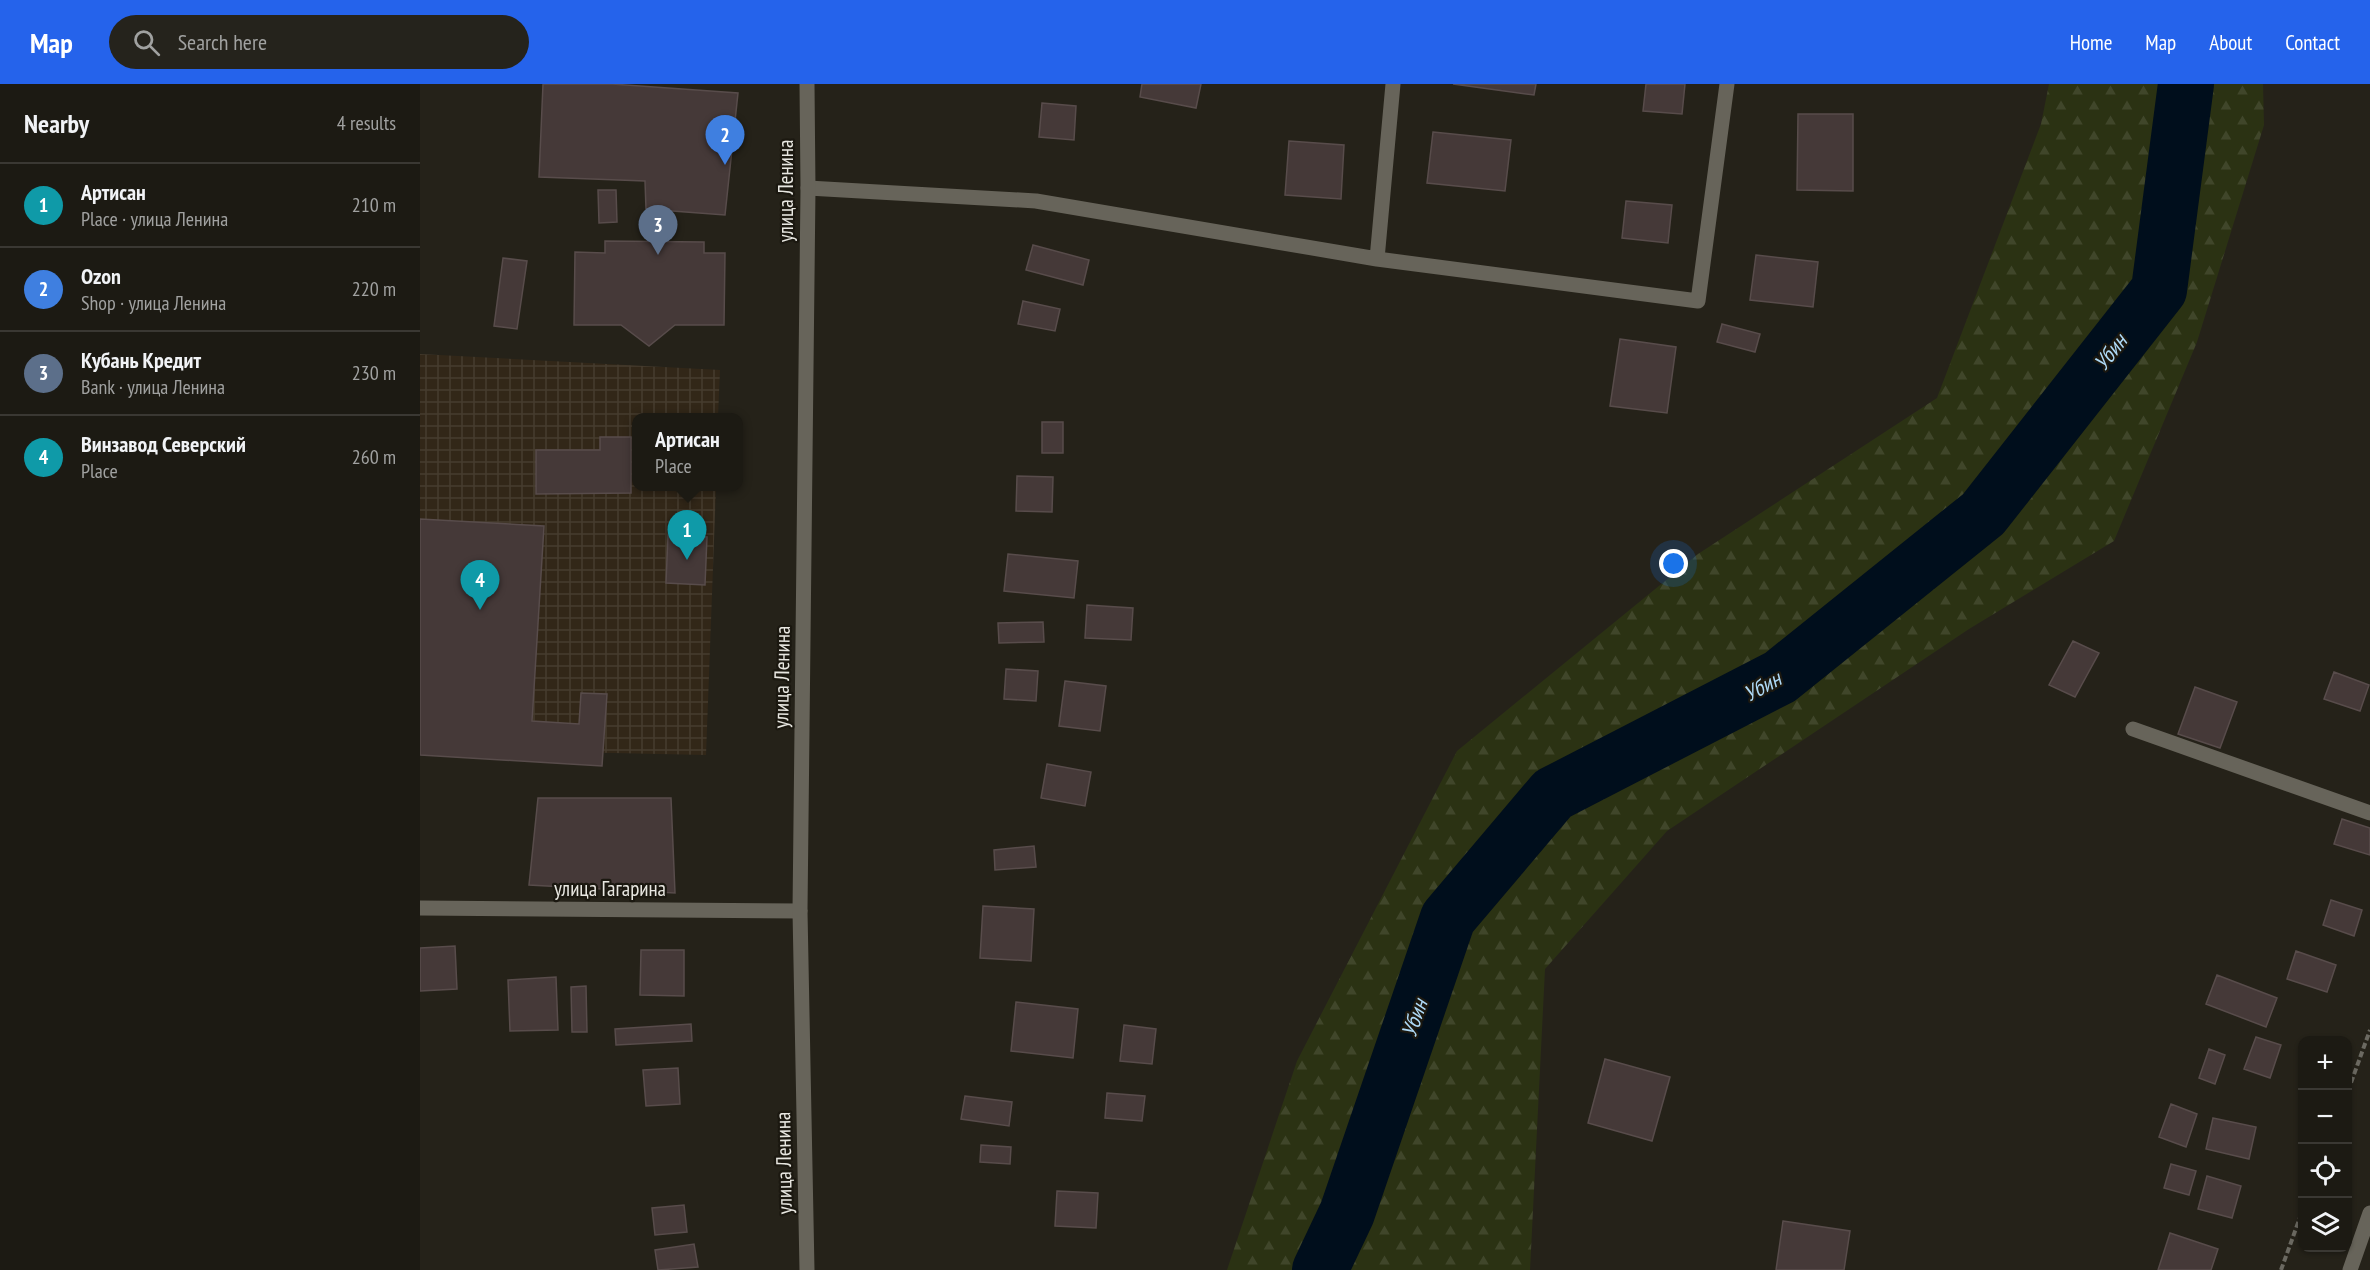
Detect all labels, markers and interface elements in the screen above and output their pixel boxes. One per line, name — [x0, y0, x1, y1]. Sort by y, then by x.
search box — [109, 15, 529, 69]
text: Map — [30, 24, 73, 61]
icon: search — [130, 26, 163, 59]
text: Search here — [178, 28, 267, 56]
text: Home — [2070, 29, 2112, 56]
text: Map — [2145, 29, 2176, 56]
text: About — [2209, 29, 2252, 56]
text: Contact — [2285, 29, 2340, 56]
text: Nearby — [24, 107, 89, 140]
text: 4 results — [337, 110, 396, 136]
pin: 2 — [706, 116, 744, 165]
street label: улица Ленина — [772, 140, 799, 242]
text: Артисан — [81, 178, 146, 206]
text: 1 — [39, 192, 48, 218]
text: 210 m — [352, 192, 396, 218]
text: Place · улица Ленина — [81, 206, 228, 232]
pin: 3 — [638, 206, 678, 255]
text: Ozon — [81, 262, 121, 290]
text: 2 — [39, 276, 48, 302]
text: 220 m — [352, 276, 396, 302]
text: Shop · улица Ленина — [81, 290, 226, 316]
water label: Убин — [2087, 326, 2134, 376]
text: Кубань Кредит — [81, 346, 201, 374]
text: 3 — [39, 360, 48, 386]
text: 230 m — [352, 360, 396, 386]
text: Bank · улица Ленина — [81, 374, 225, 400]
popup — [632, 413, 743, 491]
text: Артисан — [655, 425, 720, 453]
text: Винзавод Северский — [81, 430, 246, 458]
text: 4 — [39, 444, 48, 470]
text: 260 m — [352, 444, 396, 470]
text: Place — [655, 453, 692, 479]
text: Place — [81, 458, 118, 484]
pin: 1 — [668, 510, 706, 560]
your location — [1659, 549, 1688, 578]
pin: 4 — [460, 560, 500, 610]
street label: улица Ленина — [767, 625, 796, 729]
water label: Убин — [1738, 663, 1788, 708]
street label: улица Гагарина — [554, 875, 666, 902]
water label: Убин — [1394, 993, 1434, 1041]
map controls — [2298, 1036, 2352, 1252]
button: + — [2298, 1036, 2352, 1090]
button: − — [2298, 1090, 2352, 1144]
street label: улица Ленина — [769, 1111, 798, 1215]
button: locate — [2298, 1144, 2352, 1198]
button: layers — [2298, 1198, 2352, 1252]

